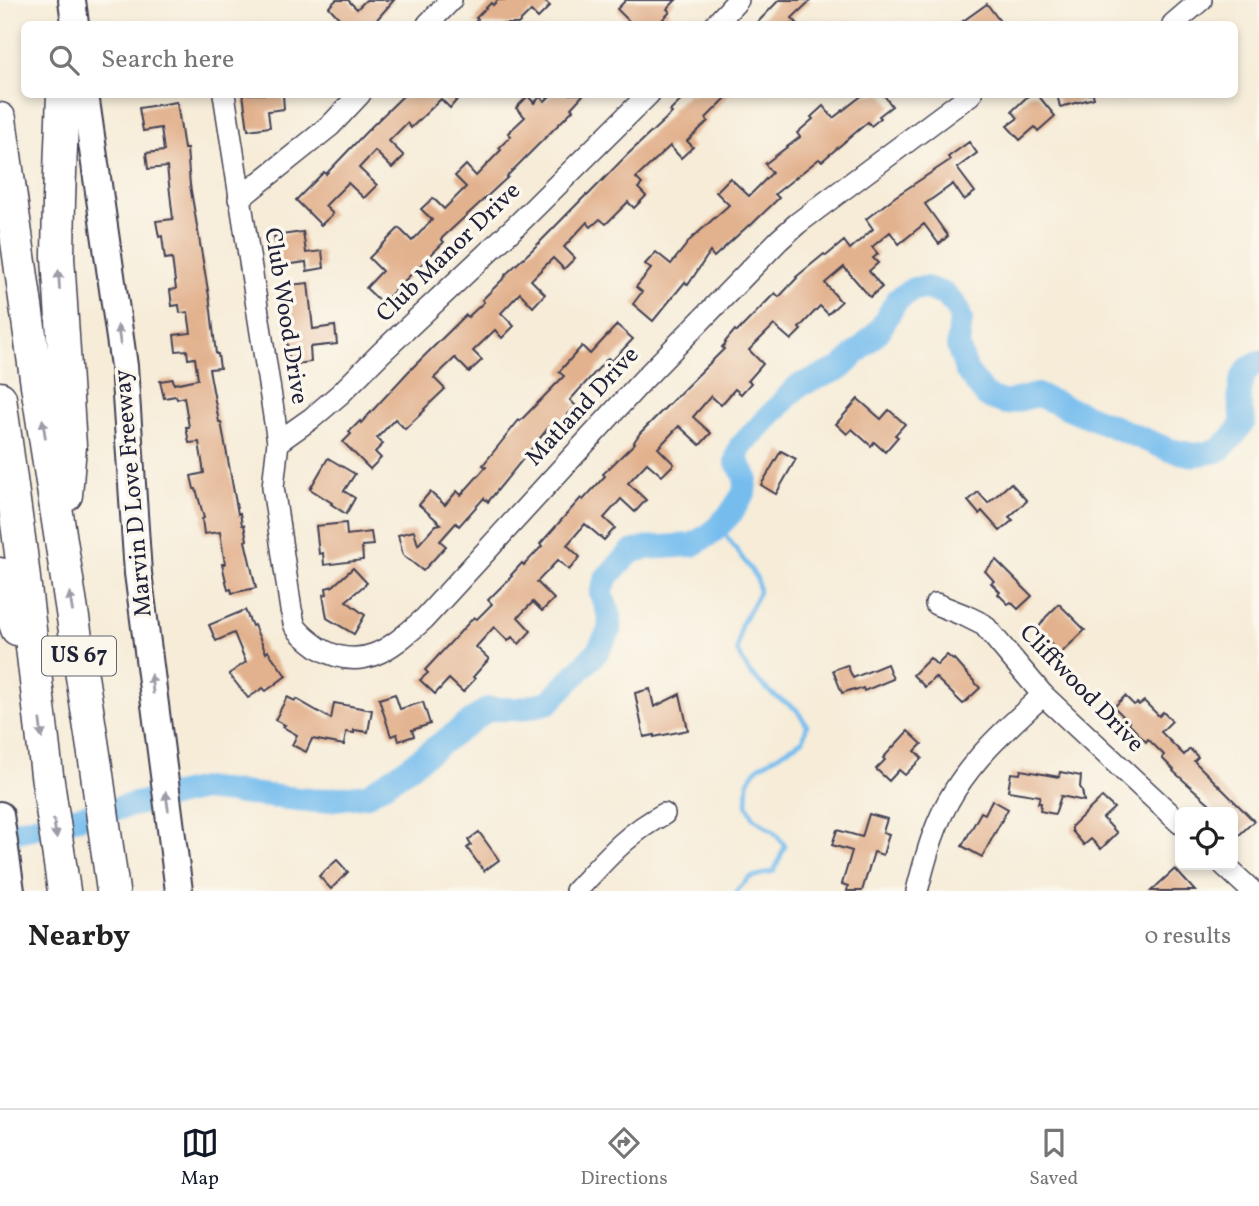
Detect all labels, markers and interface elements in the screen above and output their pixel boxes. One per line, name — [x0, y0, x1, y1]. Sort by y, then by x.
search box — [21, 21, 1238, 98]
icon: search — [45, 41, 83, 79]
text: Search here — [101, 42, 234, 78]
street label: Club Manor Drive — [369, 175, 529, 331]
street label: Club Wood Drive — [254, 225, 316, 407]
one-way arrow — [54, 269, 65, 291]
one-way arrow — [114, 324, 125, 346]
street label: Matland Drive — [518, 340, 648, 474]
street label: Marvin D Love Freeway — [106, 368, 162, 618]
one-way arrow — [38, 418, 49, 440]
one-way arrow — [65, 591, 76, 613]
street label: Cliffwood Drive — [1011, 617, 1151, 761]
road number: US 67 — [42, 636, 116, 676]
one-way arrow — [146, 672, 157, 694]
one-way arrow — [35, 718, 46, 740]
one-way arrow — [161, 790, 172, 812]
map controls — [1175, 807, 1238, 870]
button: locate — [1175, 807, 1238, 870]
one-way arrow — [49, 818, 60, 840]
text: Nearby — [28, 916, 130, 958]
text: 0 results — [1144, 921, 1231, 953]
tab: Map — [181, 1124, 219, 1192]
tab: Directions — [581, 1124, 668, 1192]
tab: Saved — [1029, 1124, 1078, 1192]

